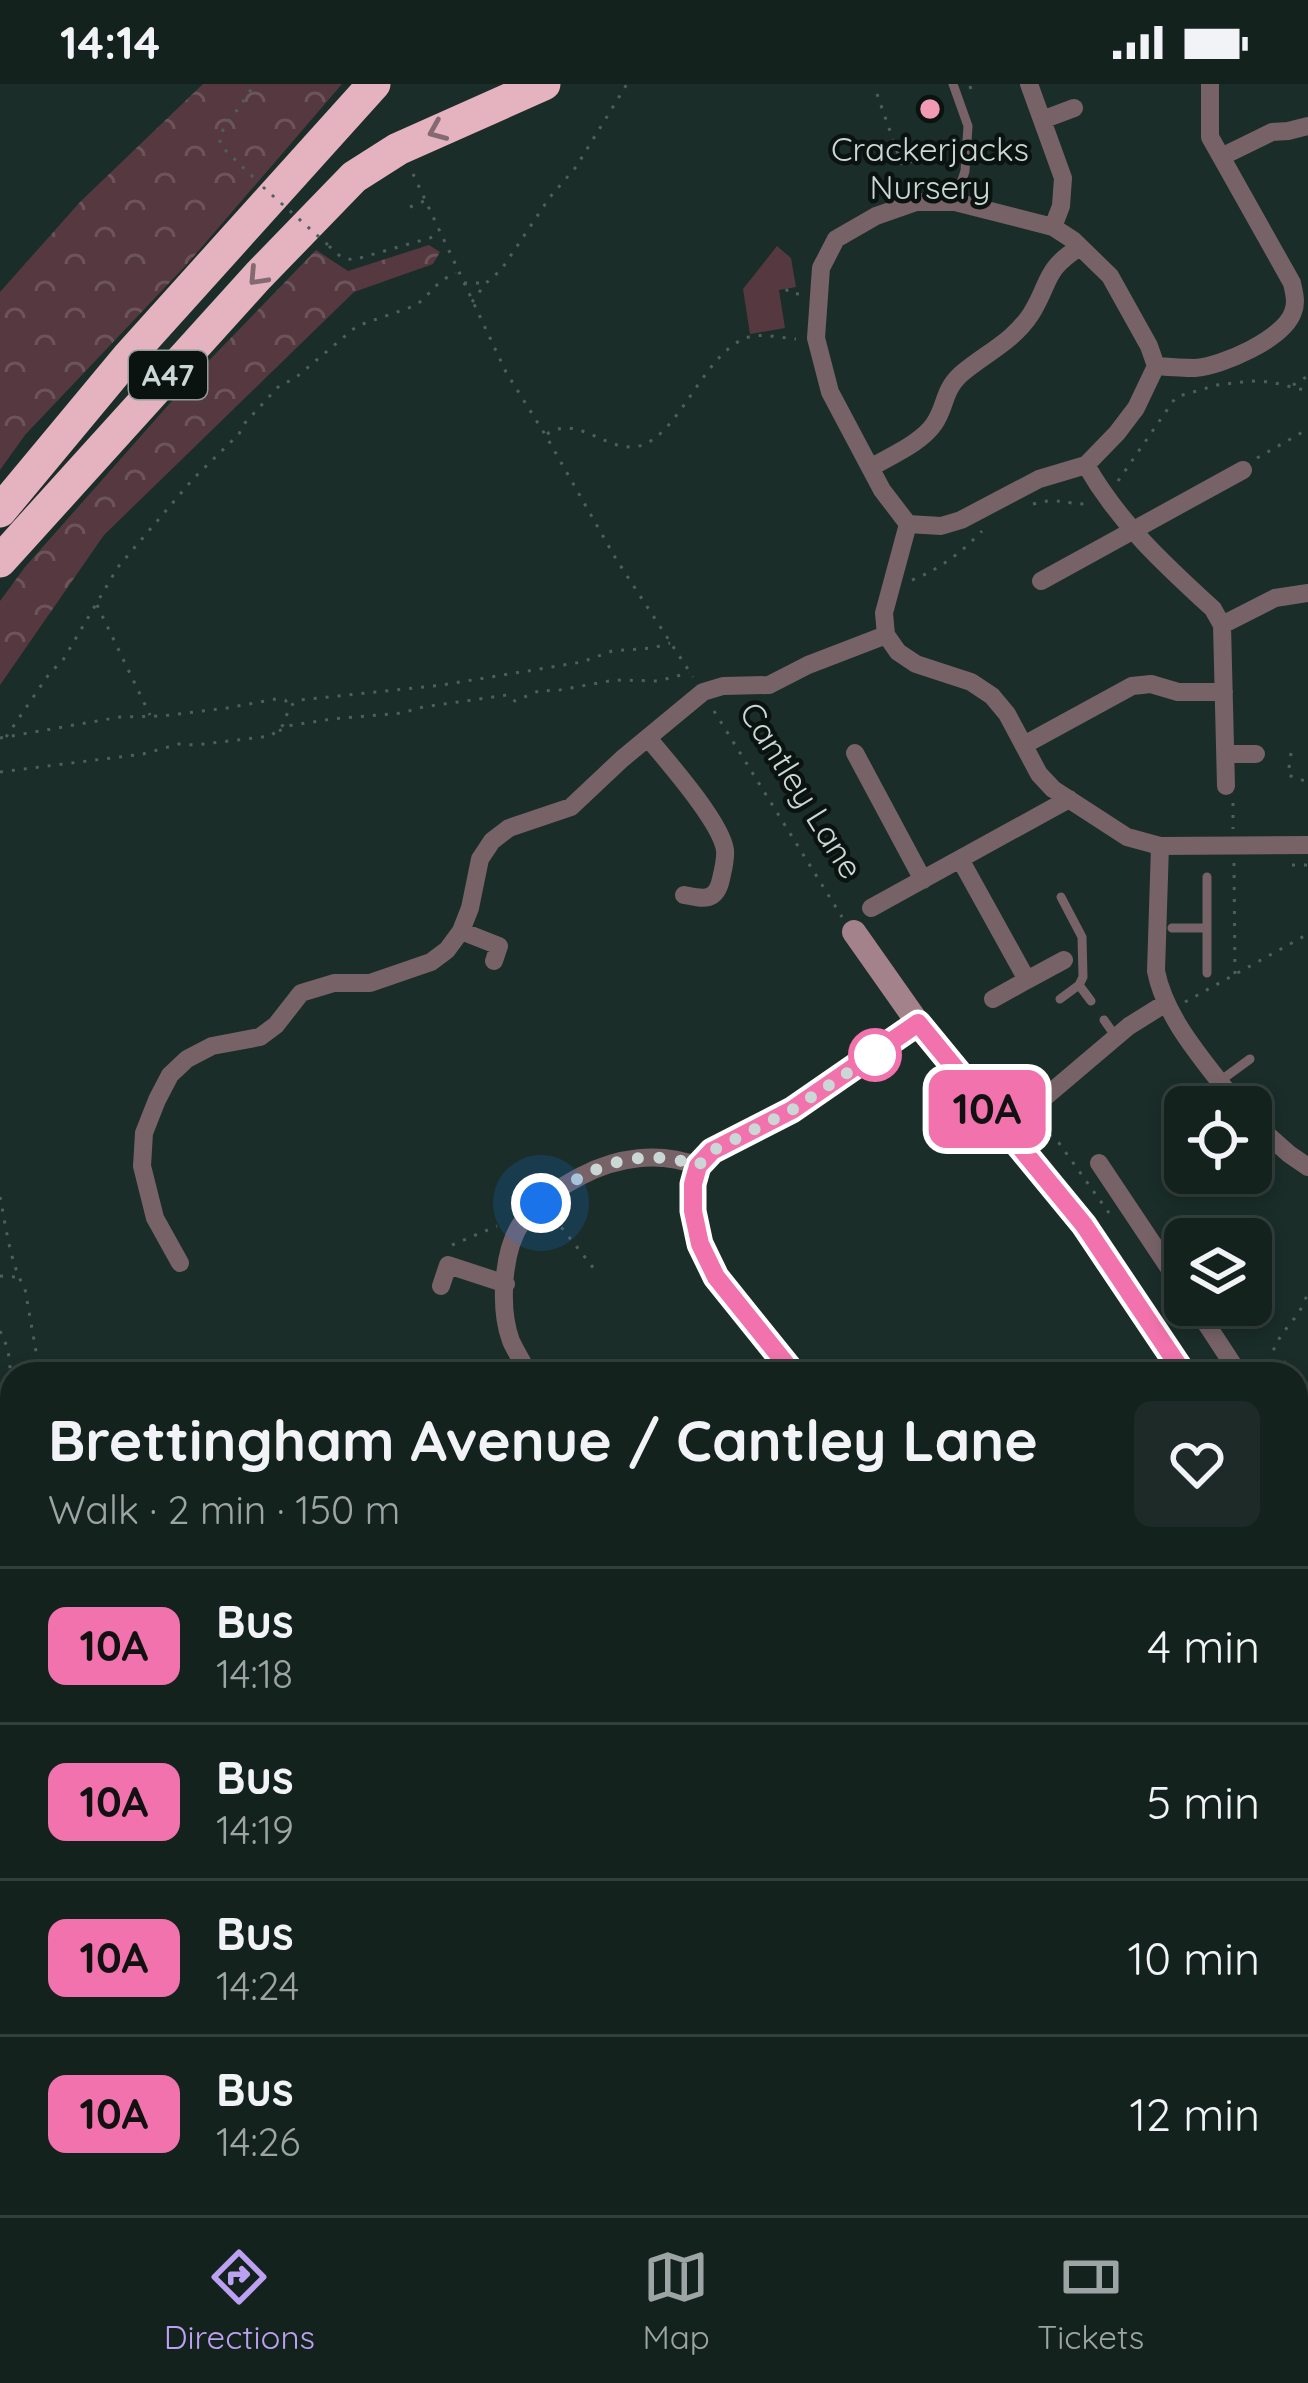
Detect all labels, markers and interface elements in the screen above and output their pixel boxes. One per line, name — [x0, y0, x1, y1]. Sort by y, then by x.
text: 14:14 — [60, 14, 160, 70]
marker: Crackerjacks Nursery — [917, 96, 943, 122]
one-way arrow — [428, 117, 449, 141]
place label: Crackerjacks Nursery — [831, 128, 1029, 207]
one-way arrow — [250, 263, 272, 284]
road number: A47 — [129, 351, 207, 399]
street label: Cantley Lane — [731, 694, 873, 886]
unlabelled marker — [850, 1030, 900, 1080]
line badge: 10A — [918, 1070, 1056, 1148]
text: 10A — [953, 1082, 1021, 1135]
map controls — [1164, 1086, 1272, 1326]
button: locate — [1164, 1086, 1272, 1194]
your location — [511, 1173, 571, 1233]
button: layers — [1164, 1218, 1272, 1326]
button: heart — [1134, 1401, 1260, 1527]
text: Brettingham Avenue / Cantley Lane — [48, 1404, 1038, 1475]
text: Walk · 2 min · 150 m — [48, 1485, 400, 1534]
text: Bus — [216, 1593, 294, 1649]
text: 4 min — [1147, 1618, 1260, 1674]
text: 10A — [80, 1619, 148, 1672]
text: 14:18 — [216, 1649, 293, 1698]
text: Bus — [216, 1749, 294, 1805]
text: 5 min — [1147, 1774, 1260, 1830]
text: 10A — [80, 1775, 148, 1828]
text: 14:19 — [216, 1805, 294, 1854]
text: Bus — [216, 1905, 294, 1961]
text: 10 min — [1128, 1930, 1260, 1986]
text: 10A — [80, 1931, 148, 1984]
text: 14:24 — [216, 1961, 299, 2010]
text: Bus — [216, 2061, 294, 2117]
text: 12 min — [1129, 2086, 1260, 2142]
text: 10A — [80, 2087, 148, 2140]
text: 14:26 — [216, 2117, 300, 2166]
tab: Directions — [164, 2244, 315, 2357]
tab: Map — [642, 2244, 710, 2357]
tab: Tickets — [1037, 2244, 1144, 2357]

